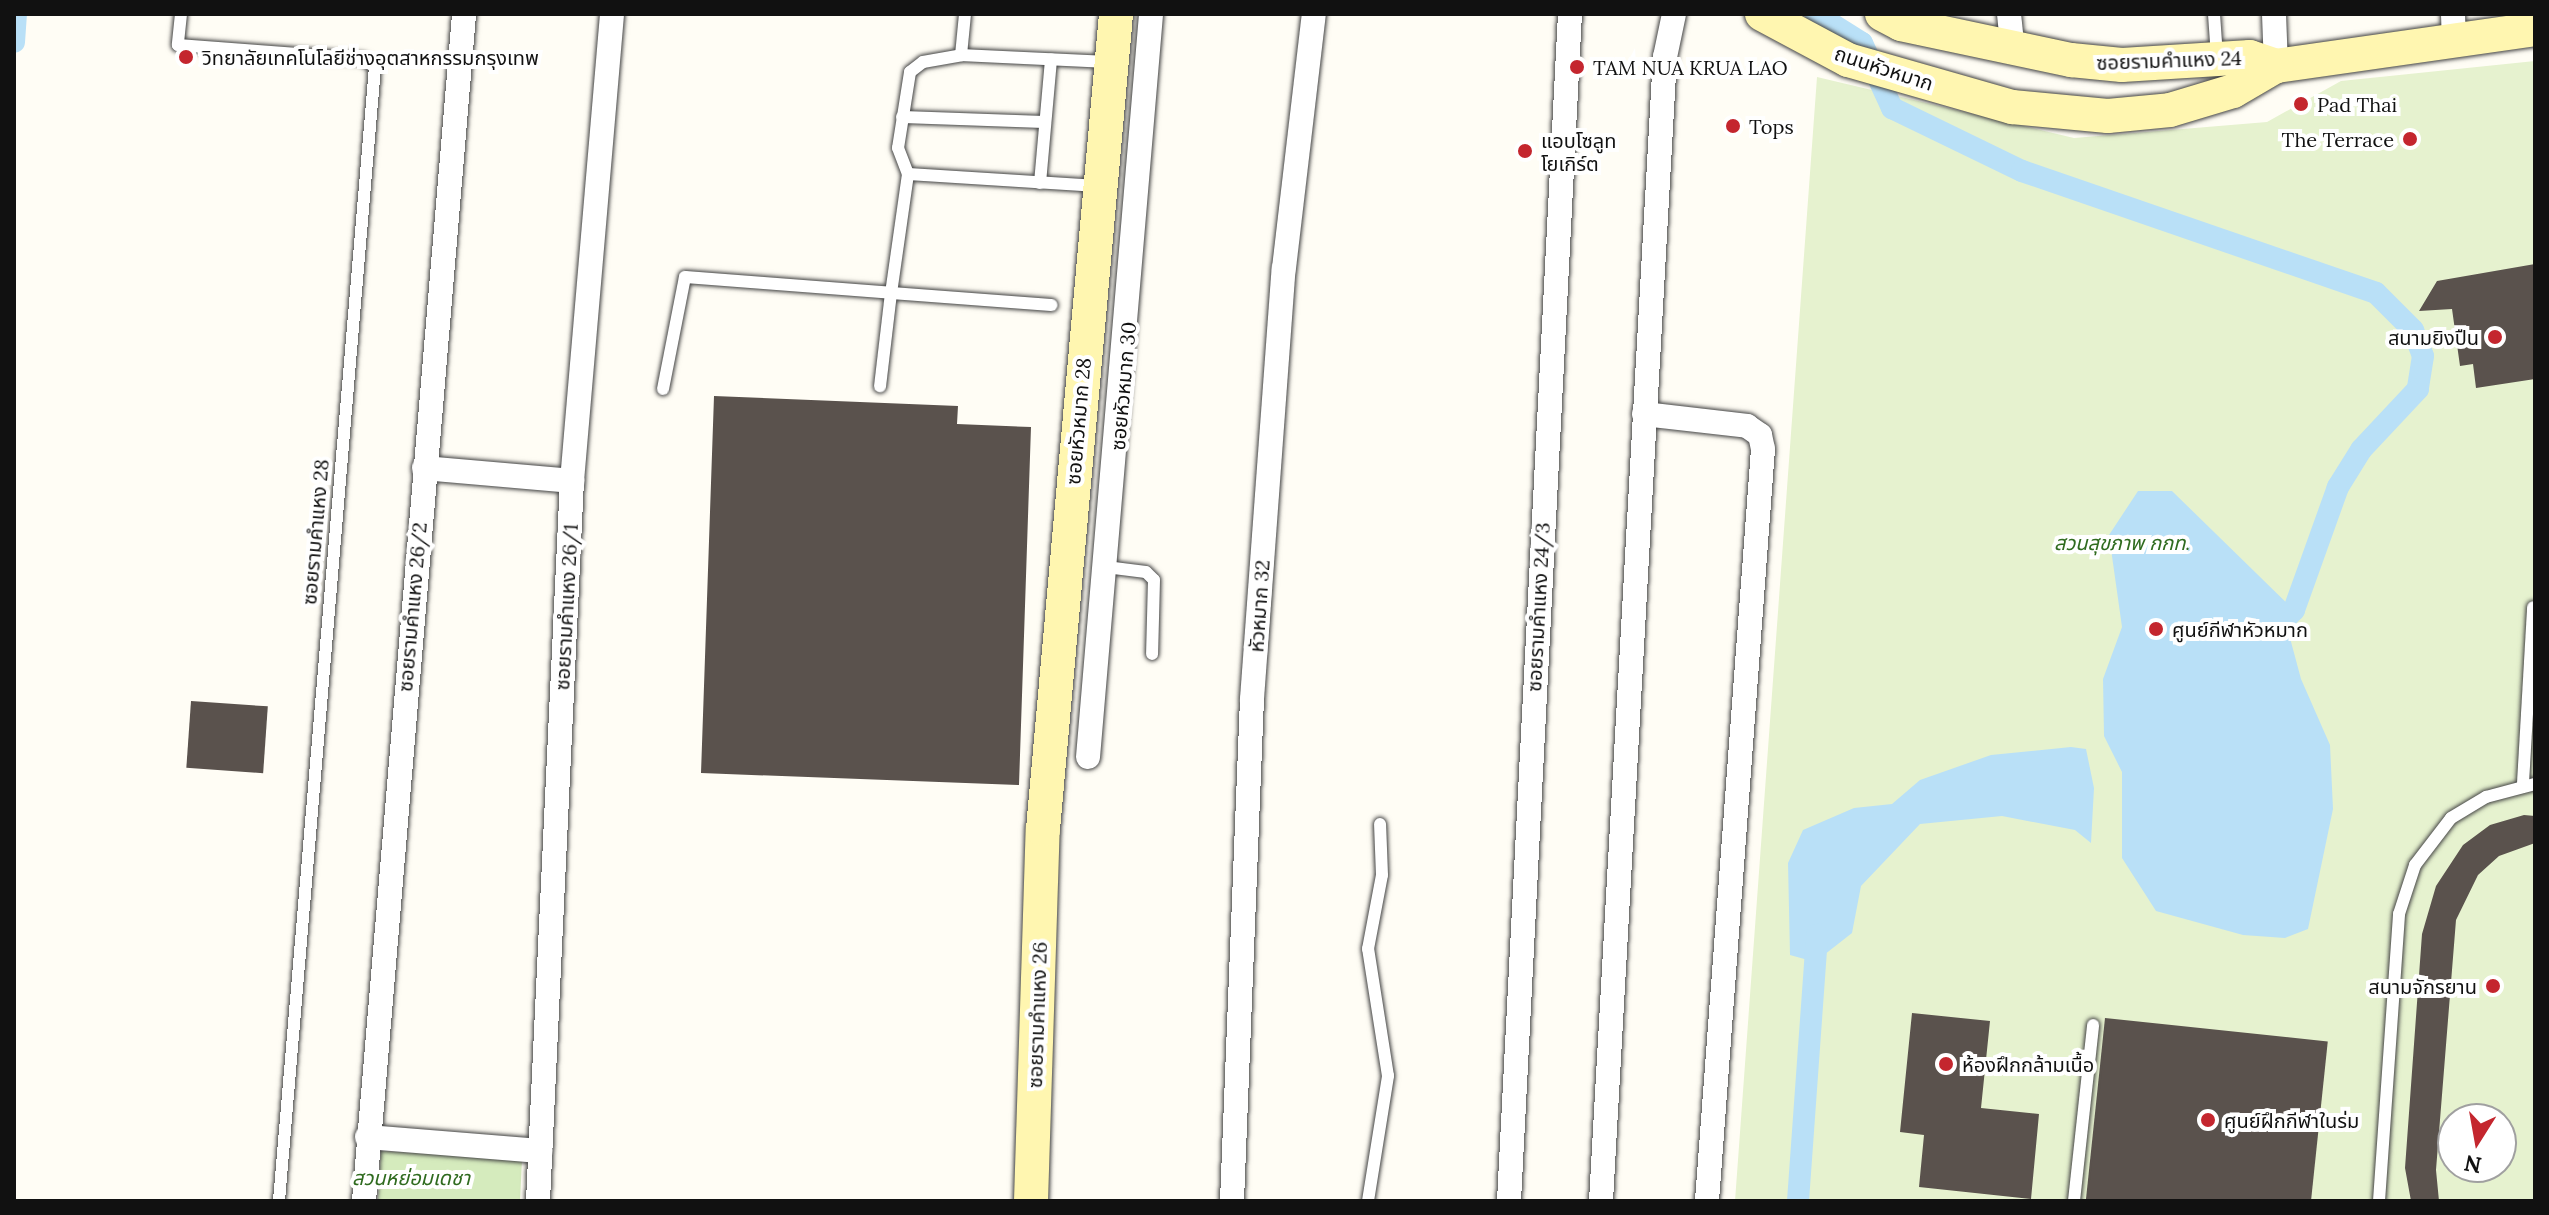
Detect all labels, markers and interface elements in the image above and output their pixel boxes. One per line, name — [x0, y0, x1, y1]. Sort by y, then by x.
street label: ถนนหัวหมาก — [1832, 41, 1936, 95]
place label: วิทยาลัยเทคโนโลยีช่างอุตสาหกรรมกรุงเทพ — [202, 45, 539, 69]
street label: ซอยรามคำแหง 24 — [2096, 45, 2242, 75]
marker: วิทยาลัยเทคโนโลยีช่างอุตสาหกรรมกรุงเทพ — [177, 48, 195, 66]
place label: TAM NUA KRUA LAO — [1593, 55, 1788, 79]
marker: TAM NUA KRUA LAO — [1568, 58, 1586, 76]
place label: Pad Thai — [2317, 92, 2397, 116]
marker: Pad Thai — [2292, 95, 2310, 113]
place label: Tops — [1749, 114, 1794, 138]
marker: Tops — [1724, 117, 1742, 135]
place label: The Terrace — [2282, 127, 2394, 151]
place label: แอบโซลูท โยเกิร์ต — [1541, 128, 1616, 175]
marker: The Terrace — [2401, 130, 2419, 148]
marker: แอบโซลูท โยเกิร์ต — [1516, 142, 1534, 160]
street label: ซอยหัวหมาก 30 — [1105, 321, 1141, 451]
place label: สนามยิงปืน — [2388, 325, 2479, 349]
marker: สนามยิงปืน — [2486, 328, 2504, 346]
street label: ซอยหัวหมาก 28 — [1060, 356, 1096, 486]
street label: ซอยรามคำแหง 28 — [297, 458, 333, 606]
street label: ซอยรามคำแหง 26/2 — [393, 521, 431, 693]
street label: ซอยรามคำแหง 24/3 — [1522, 522, 1554, 692]
street label: ซอยรามคำแหง 26/1 — [550, 523, 582, 691]
park label: สวนสุขภาพ กกท. — [2054, 530, 2190, 554]
street label: หัวหมาก 32 — [1244, 559, 1274, 653]
place label: ศูนย์กีฬาหัวหมาก — [2172, 617, 2308, 641]
marker: ศูนย์กีฬาหัวหมาก — [2147, 620, 2165, 638]
street label: ซอยรามคำแหง 26 — [1022, 941, 1052, 1089]
place label: สนามจักรยาน — [2368, 974, 2477, 998]
marker: สนามจักรยาน — [2484, 977, 2502, 995]
place label: ห้องฝึกกล้ามเนื้อ — [1962, 1052, 2094, 1076]
marker: ห้องฝึกกล้ามเนื้อ — [1937, 1055, 1955, 1073]
north arrow — [2437, 1103, 2517, 1183]
place label: ศูนย์ฝึกกีฬาในร่ม — [2224, 1108, 2359, 1132]
marker: ศูนย์ฝึกกีฬาในร่ม — [2199, 1111, 2217, 1129]
text: N — [2462, 1149, 2484, 1180]
park label: สวนหย่อมเดชา — [352, 1165, 470, 1189]

